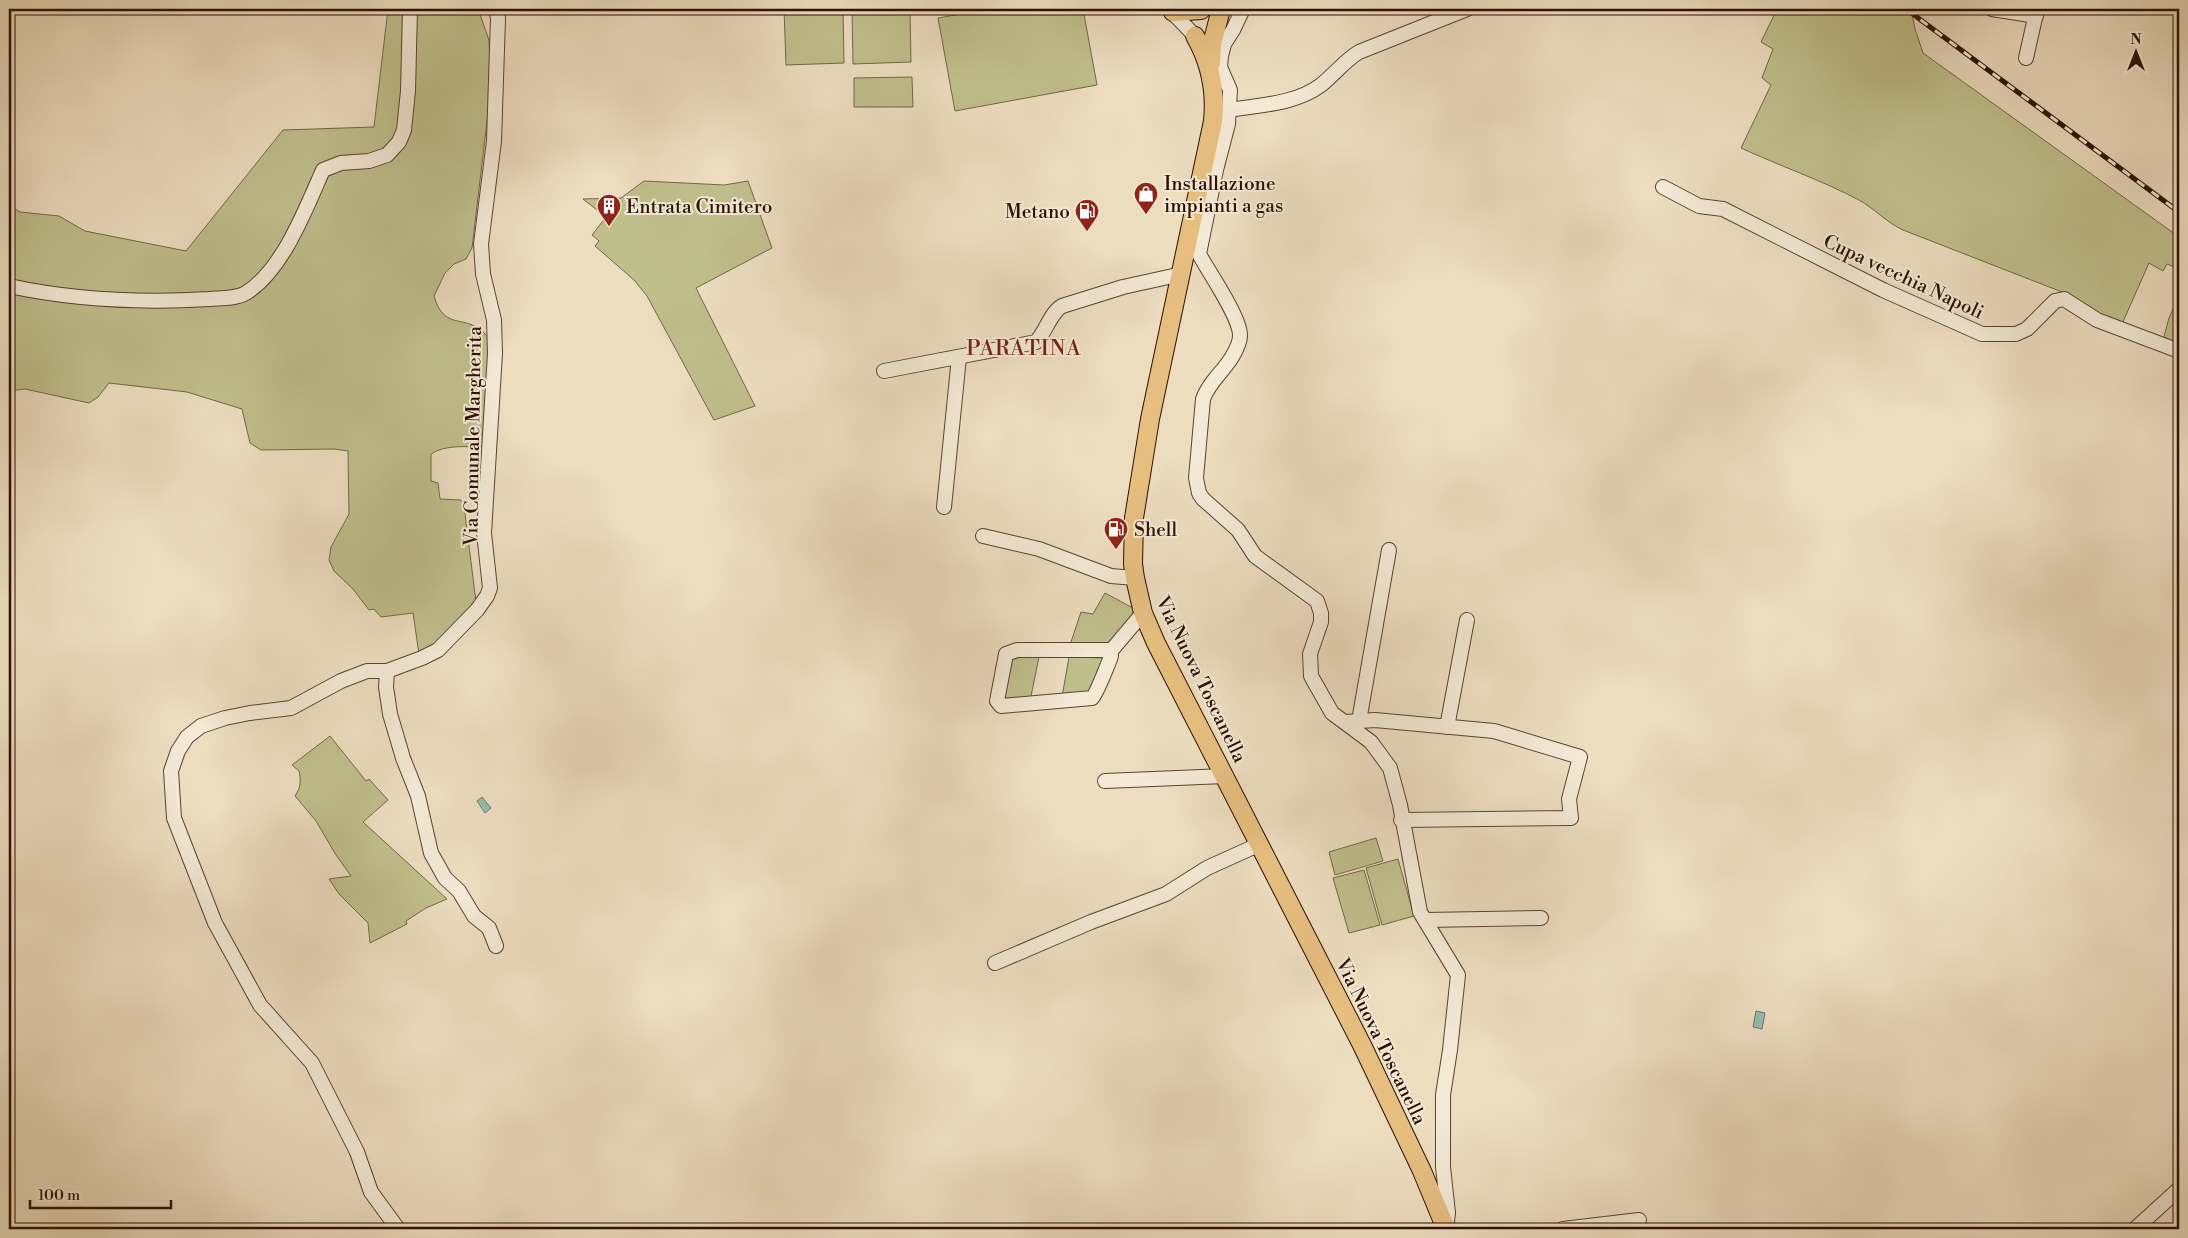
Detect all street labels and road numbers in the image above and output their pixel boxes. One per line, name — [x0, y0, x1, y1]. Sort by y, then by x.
street label: Cupa vecchia Napoli — [1820, 229, 1988, 325]
street label: Via Comunale Margherita — [459, 325, 487, 547]
street label: Via Nuova Toscanella — [1150, 592, 1252, 767]
street label: Via Nuova Toscanella — [1330, 954, 1432, 1129]

